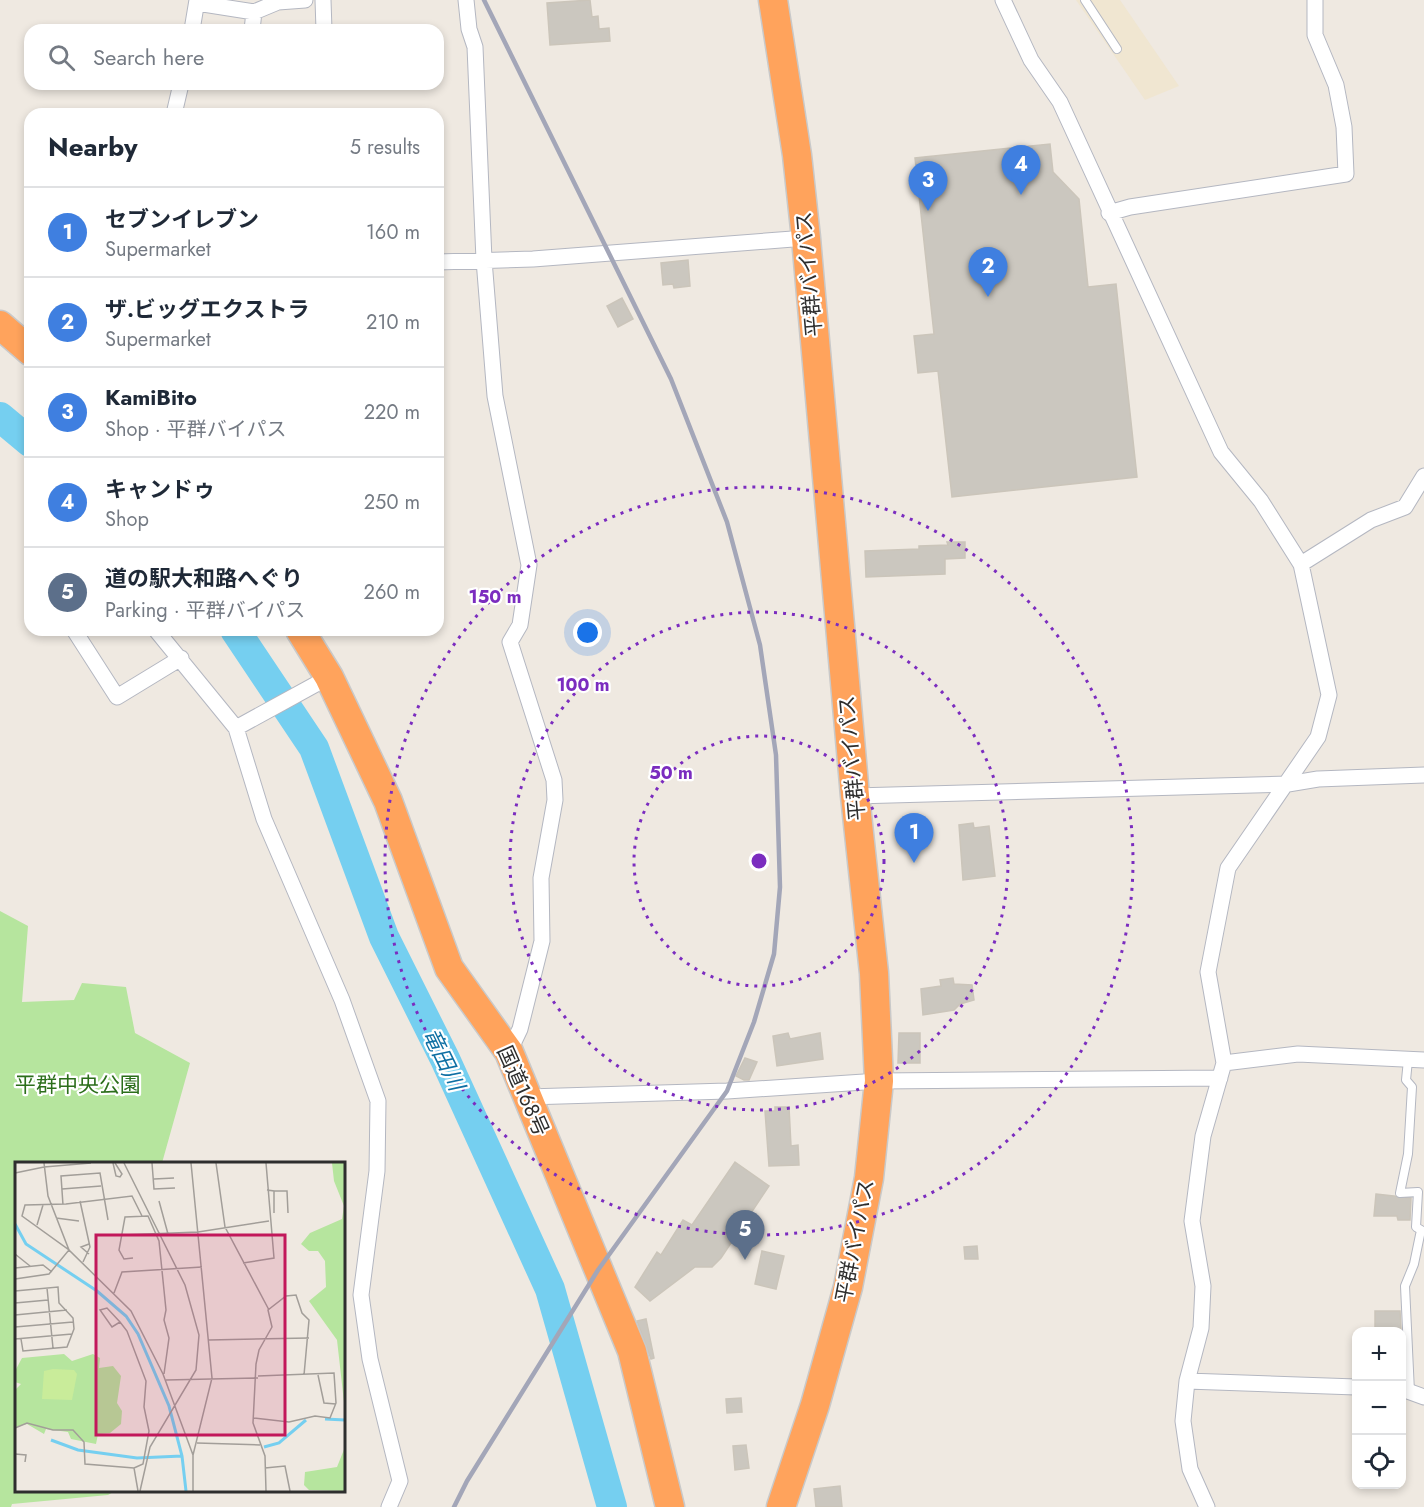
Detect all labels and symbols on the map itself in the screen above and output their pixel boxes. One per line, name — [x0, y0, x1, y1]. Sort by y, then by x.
pin: 4 — [1002, 146, 1040, 195]
pin: 3 — [908, 162, 948, 211]
street label: 平群バイパス — [789, 210, 829, 338]
pin: 2 — [968, 248, 1008, 297]
text: 150 m — [469, 584, 521, 610]
your location — [573, 618, 602, 647]
text: 100 m — [556, 672, 610, 698]
street label: 平群バイパス — [832, 694, 872, 822]
text: 50 m — [649, 760, 693, 786]
pin: 1 — [894, 814, 934, 863]
centre of rings — [749, 851, 769, 871]
water label: 竜田川 — [415, 1022, 474, 1097]
street label: 国道168号 — [490, 1041, 556, 1141]
park label: 平群中央公園 — [15, 1070, 141, 1100]
inset map — [15, 1162, 345, 1492]
street label: 平群バイパス — [828, 1176, 882, 1306]
pin: 5 — [726, 1210, 764, 1260]

